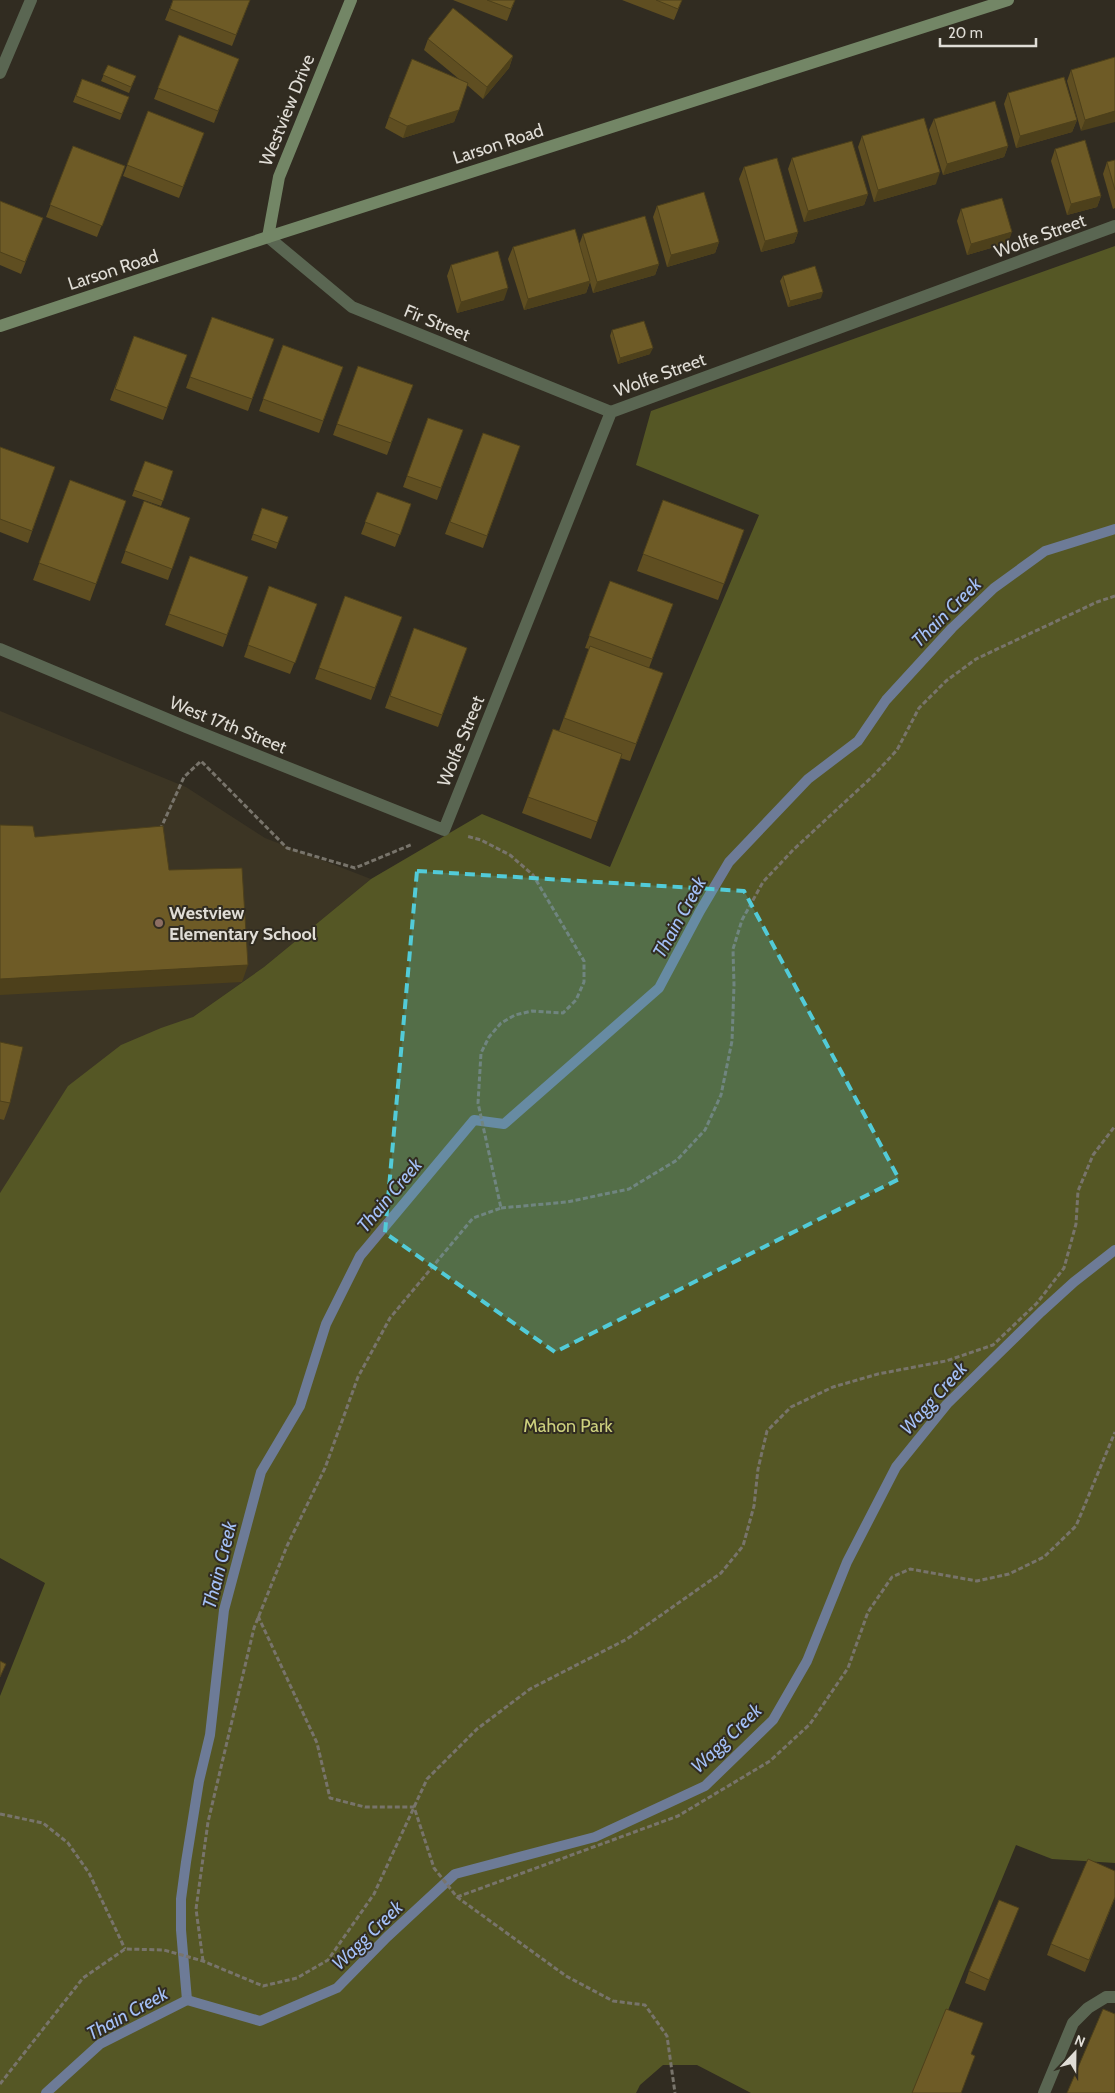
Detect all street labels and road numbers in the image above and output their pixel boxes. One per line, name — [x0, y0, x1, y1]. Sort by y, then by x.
street label: Westview Drive — [255, 51, 319, 169]
street label: Larson Road — [450, 119, 546, 169]
street label: Wolfe Street — [991, 209, 1089, 263]
street label: Larson Road — [65, 245, 161, 295]
street label: Fir Street — [401, 300, 473, 346]
street label: Wolfe Street — [611, 348, 709, 402]
street label: West 17th Street — [166, 692, 290, 758]
street label: Wolfe Street — [433, 692, 489, 790]

